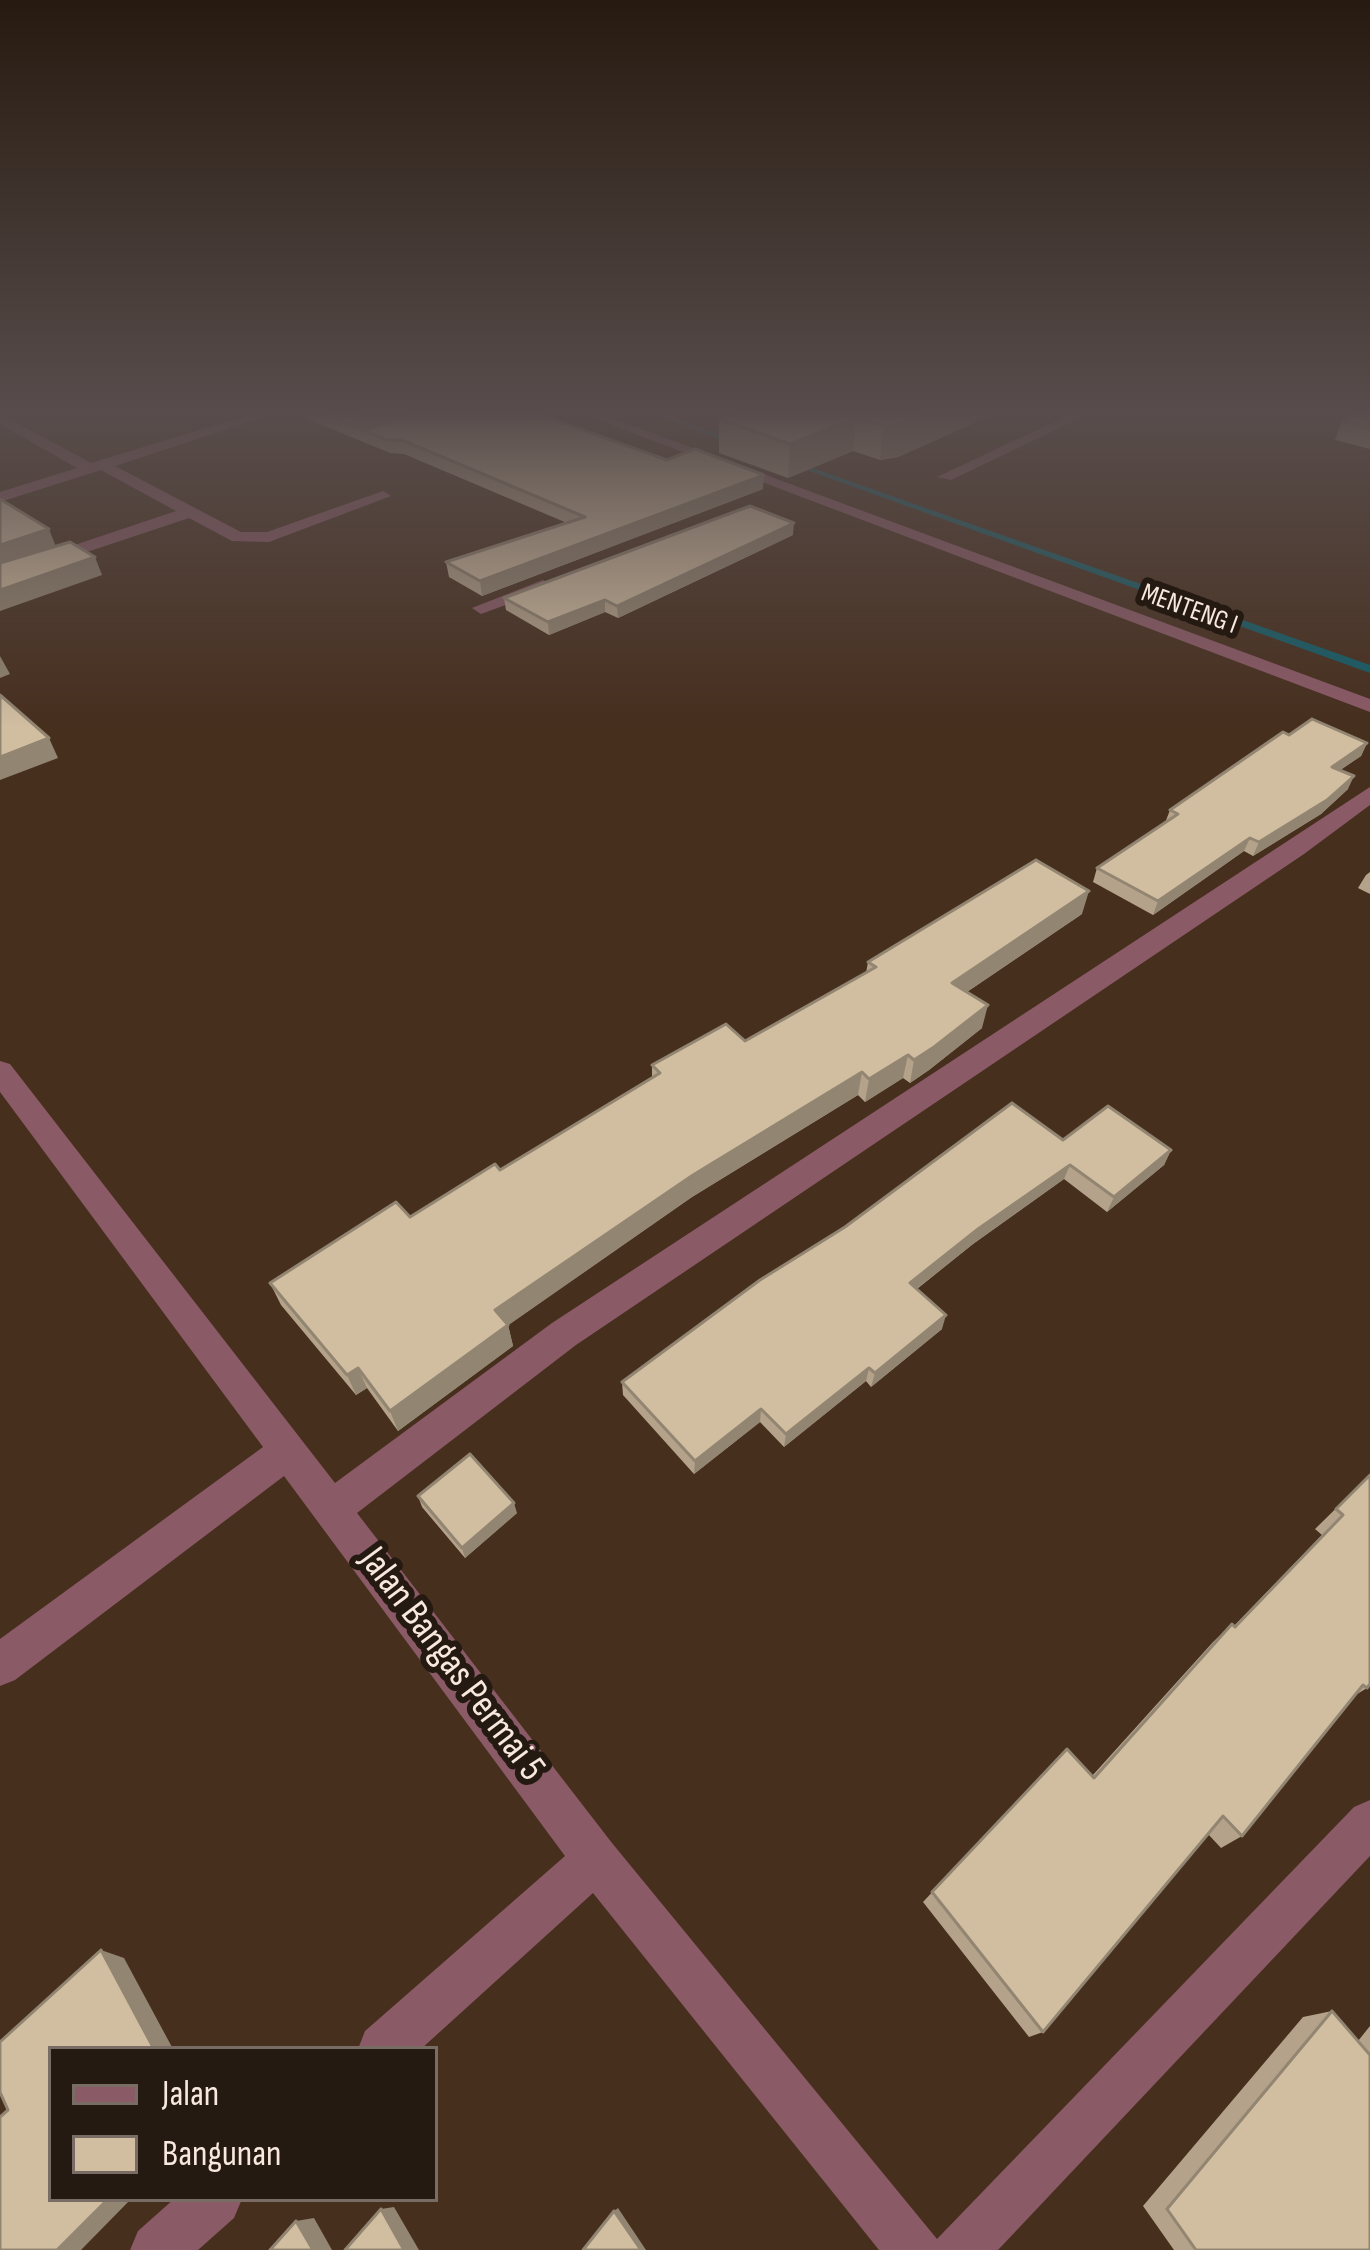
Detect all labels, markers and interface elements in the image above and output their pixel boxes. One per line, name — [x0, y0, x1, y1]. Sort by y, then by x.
street label: MENTENG I — [1136, 578, 1242, 642]
street label: Jalan Bangas Permai 5 — [348, 1539, 554, 1791]
legend — [48, 2046, 438, 2202]
text: Jalan — [162, 2073, 219, 2116]
text: Bangunan — [162, 2133, 281, 2176]

